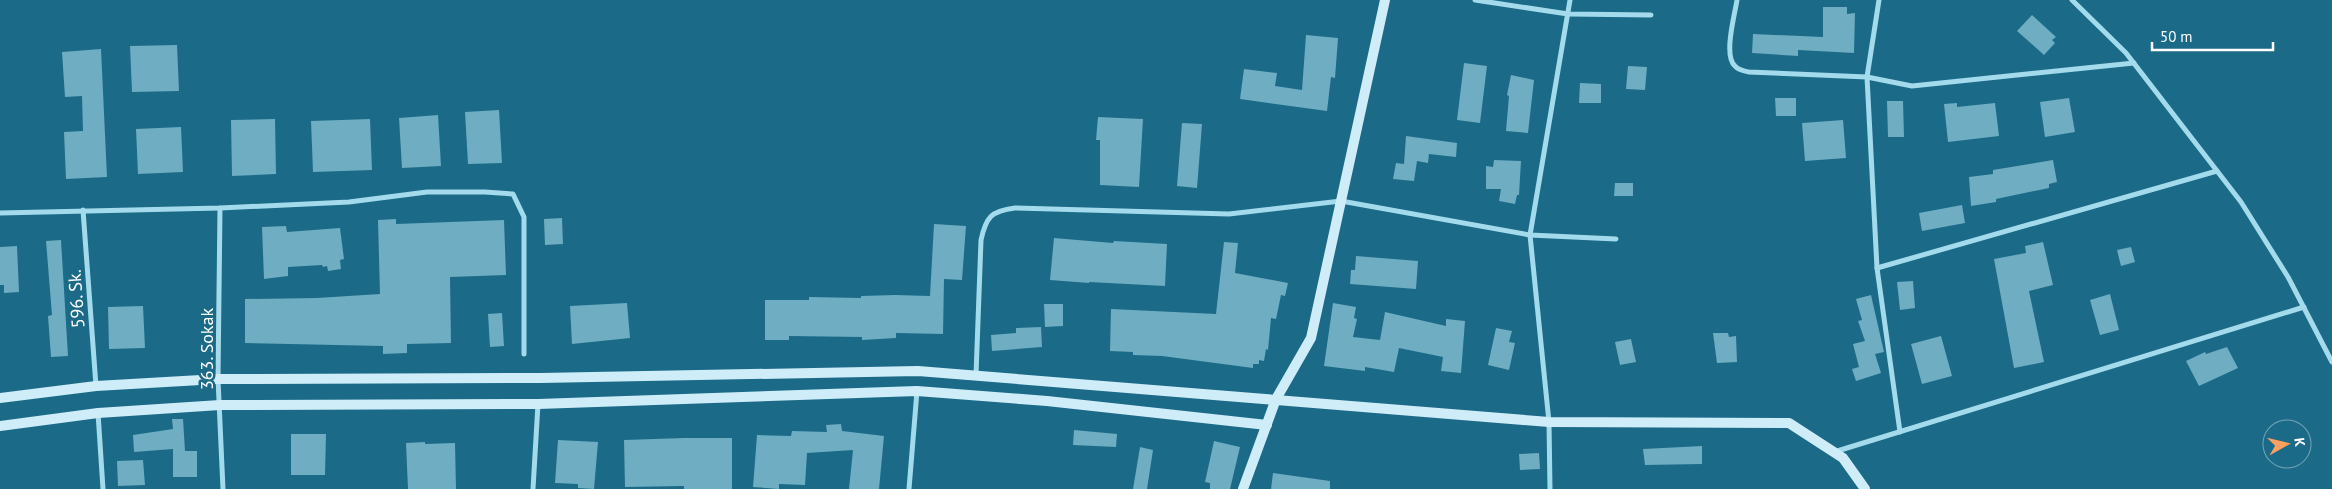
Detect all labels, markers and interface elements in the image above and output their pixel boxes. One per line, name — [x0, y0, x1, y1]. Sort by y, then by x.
scale bar — [2152, 20, 2273, 52]
text: 50 m — [2160, 27, 2193, 46]
street label: 596. Sk. — [62, 269, 90, 329]
street label: 363. Sokak — [195, 308, 218, 390]
north arrow — [2262, 419, 2312, 469]
text: K — [2290, 437, 2309, 448]

